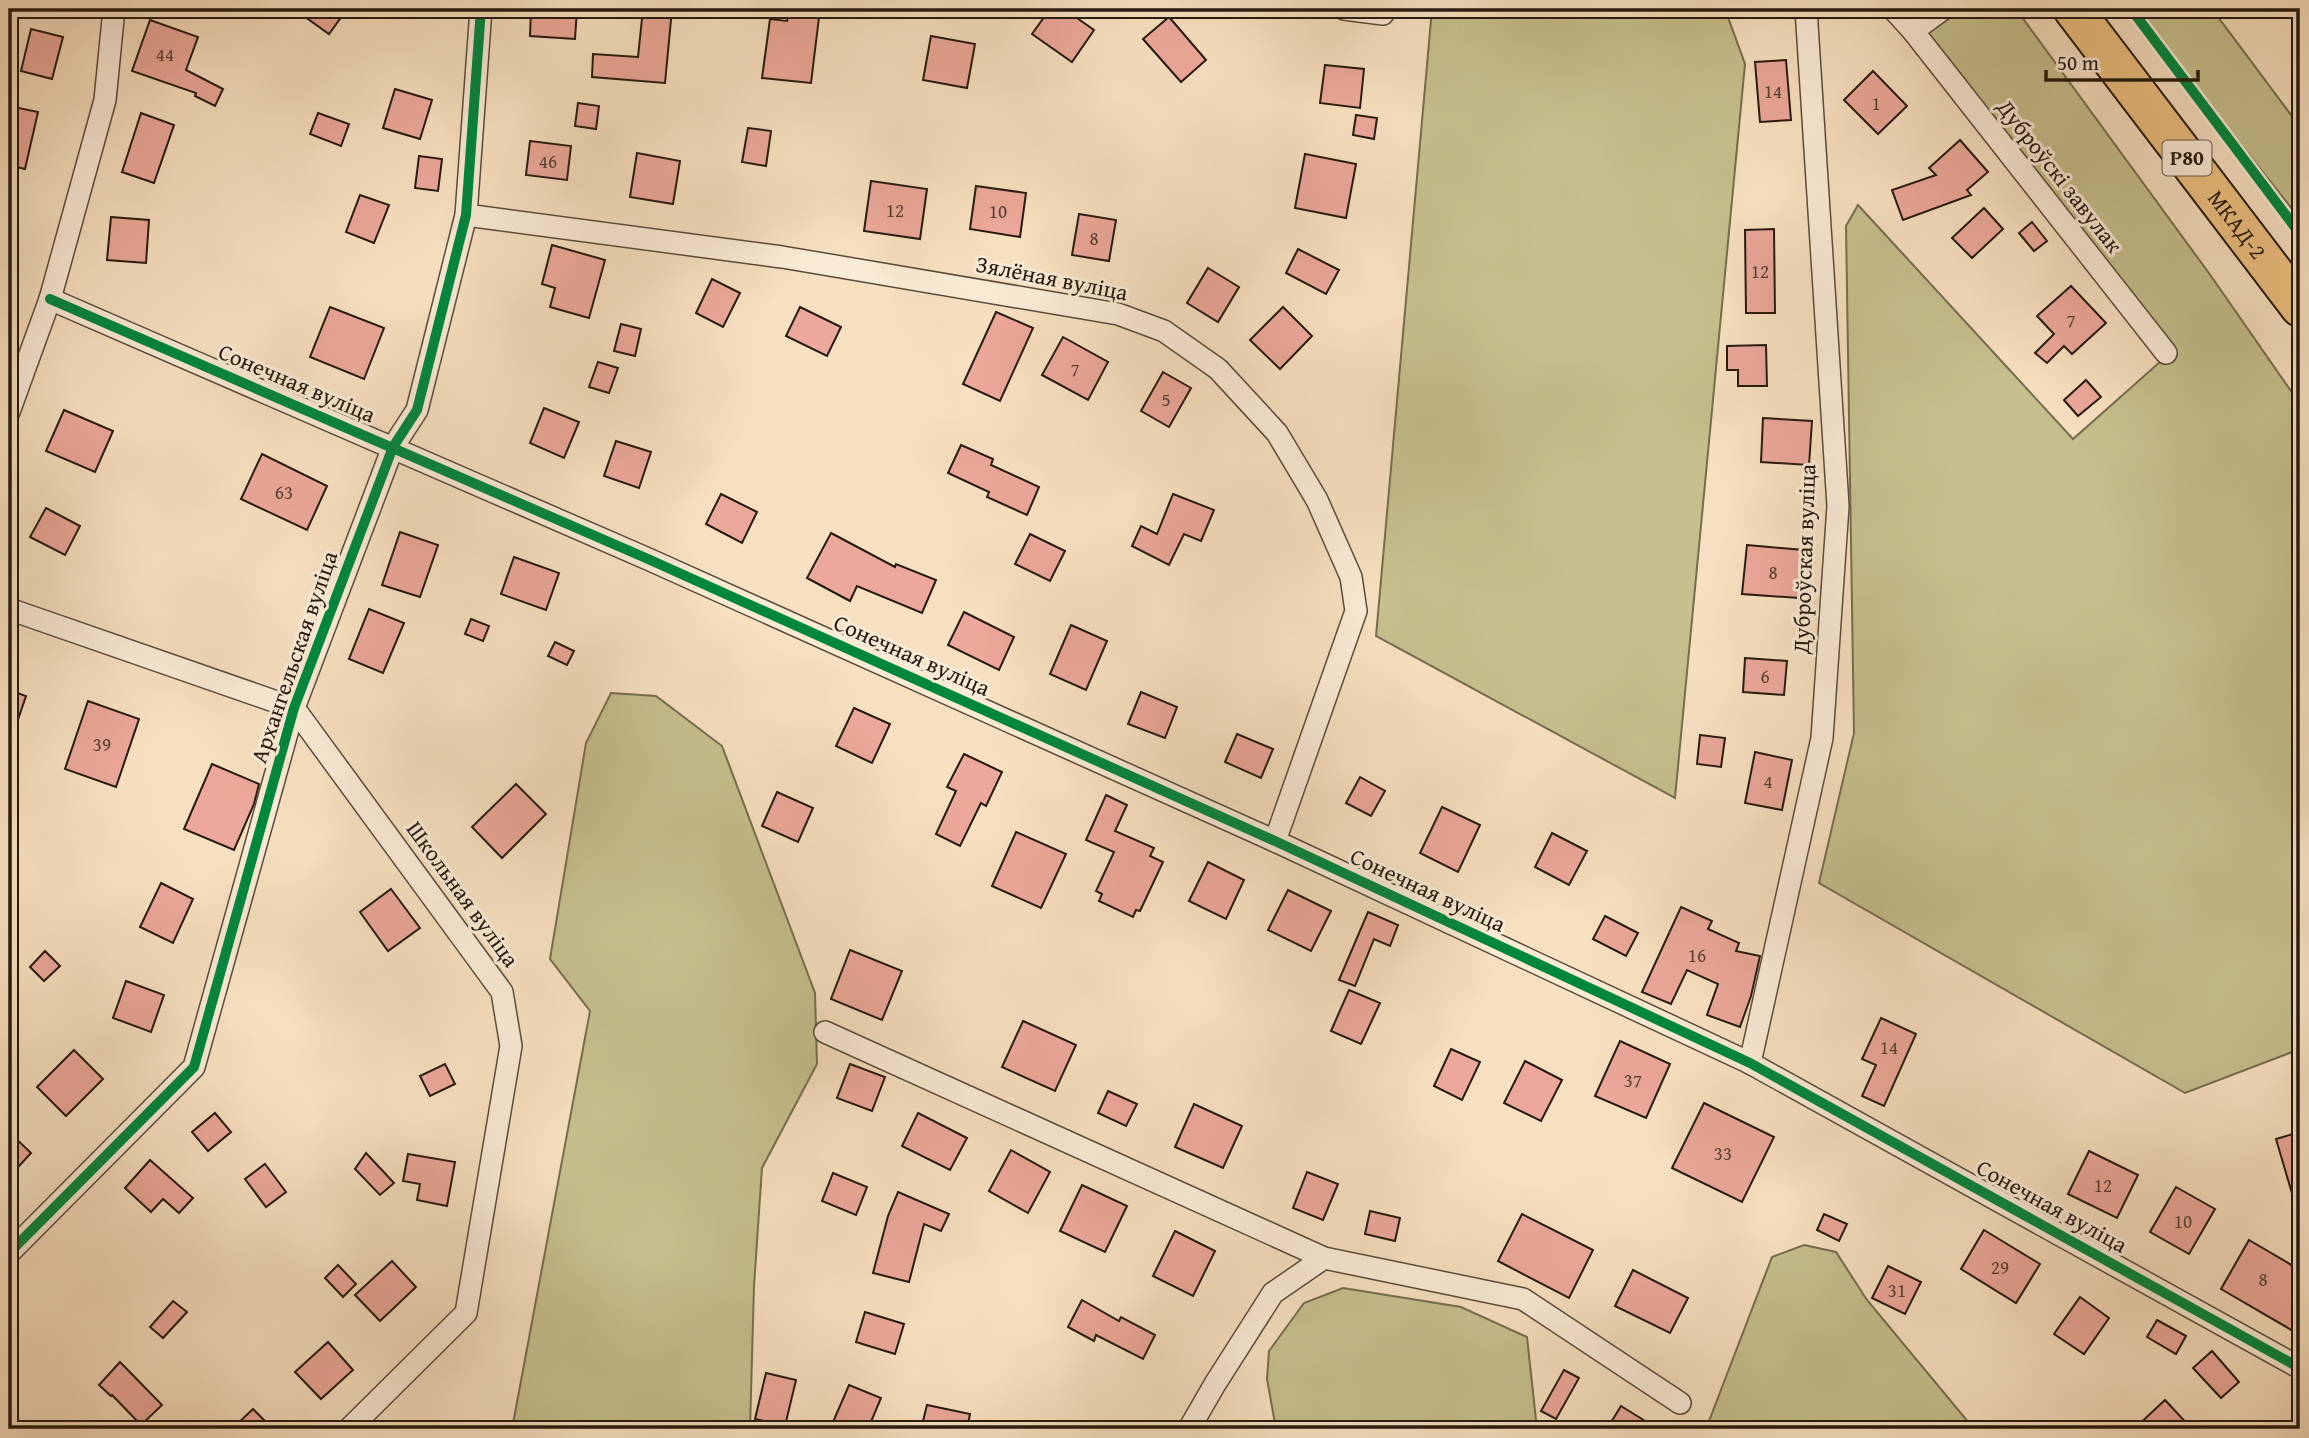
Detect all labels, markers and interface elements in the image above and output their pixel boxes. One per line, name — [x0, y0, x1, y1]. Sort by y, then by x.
scale bar — [2046, 38, 2199, 82]
house number: 44 — [156, 40, 174, 68]
text: 50 m — [2057, 47, 2099, 78]
house number: 14 — [1764, 77, 1782, 105]
house number: 1 — [1871, 89, 1881, 117]
street label: Дуброўскі завулак — [1989, 91, 2131, 260]
road number: Р80 — [2162, 140, 2212, 176]
house number: 46 — [539, 147, 557, 175]
street label: МКАД-2 — [2200, 183, 2275, 266]
house number: 12 — [886, 196, 904, 224]
house number: 10 — [989, 197, 1007, 225]
house number: 8 — [1089, 224, 1099, 252]
street label: Зялёная вуліца — [973, 247, 1131, 308]
house number: 12 — [1751, 257, 1769, 285]
house number: 7 — [2066, 306, 2076, 334]
street label: Сонечная вуліца — [214, 335, 381, 431]
house number: 7 — [1070, 355, 1080, 383]
house number: 5 — [1161, 385, 1171, 413]
street label: Дуброўская вуліца — [1784, 463, 1823, 656]
house number: 63 — [275, 478, 293, 506]
street label: Архангельская вуліца — [242, 546, 345, 767]
house number: 8 — [1768, 558, 1778, 586]
street label: Сонечная вуліца — [829, 605, 996, 704]
house number: 6 — [1760, 662, 1770, 690]
house number: 39 — [93, 730, 111, 758]
house number: 4 — [1763, 767, 1773, 795]
street label: Школьная вуліца — [399, 814, 528, 974]
street label: Сонечная вуліца — [1345, 839, 1511, 940]
house number: 16 — [1688, 941, 1706, 969]
house number: 14 — [1880, 1033, 1898, 1061]
house number: 37 — [1624, 1066, 1642, 1094]
house number: 33 — [1714, 1139, 1732, 1167]
street label: Сонечная вуліца — [1971, 1150, 2134, 1261]
house number: 12 — [2094, 1171, 2112, 1199]
house number: 10 — [2174, 1207, 2192, 1235]
house number: 29 — [1991, 1253, 2009, 1281]
house number: 8 — [2258, 1265, 2268, 1293]
house number: 31 — [1888, 1276, 1906, 1304]

